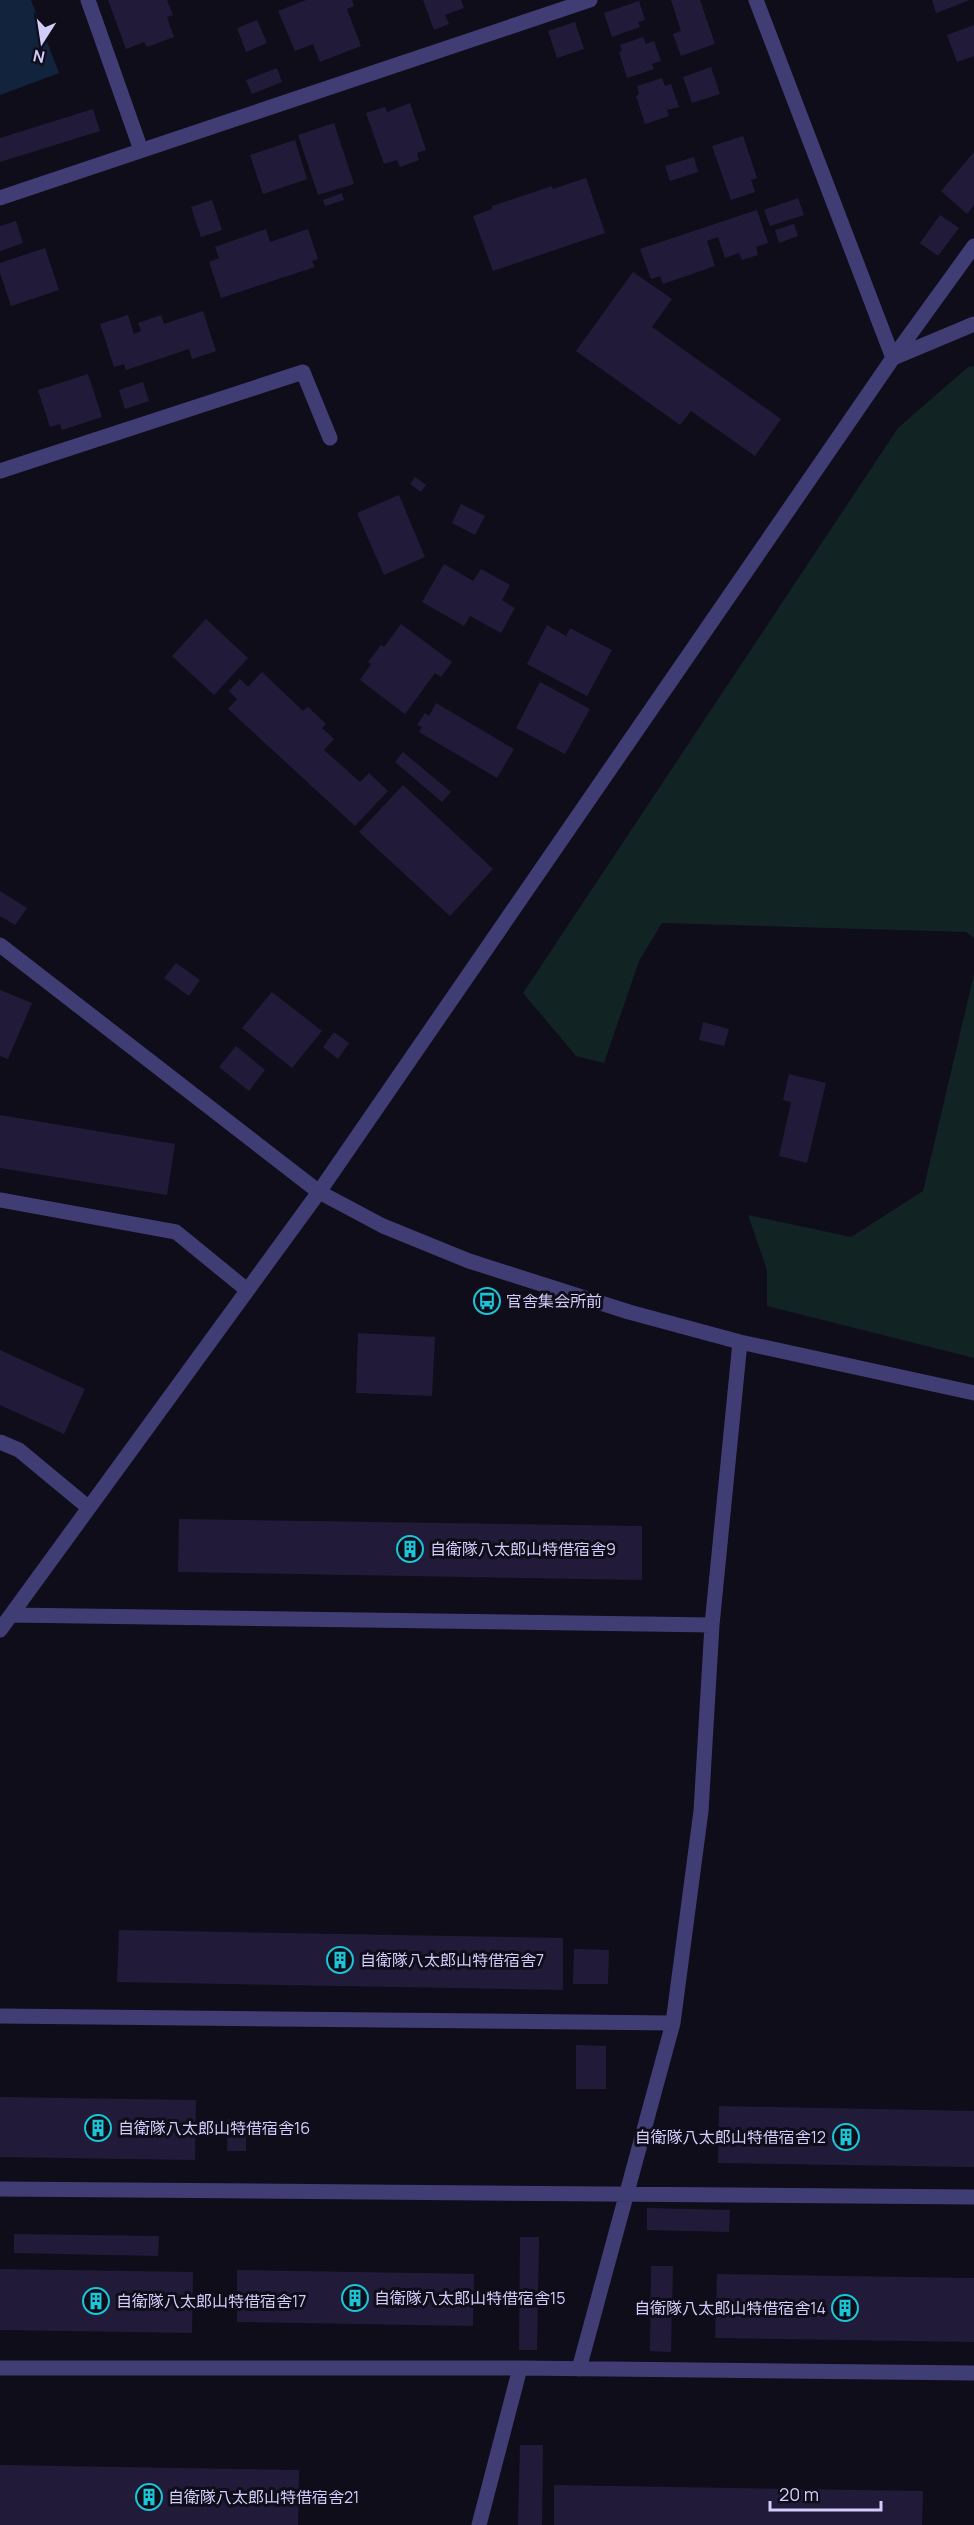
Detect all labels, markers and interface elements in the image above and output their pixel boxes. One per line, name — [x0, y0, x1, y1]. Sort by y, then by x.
north arrow — [12, 12, 72, 72]
text: N — [31, 45, 47, 69]
bus stop icon: 官舎集会所前 — [472, 1286, 502, 1316]
place label: 官舎集会所前 — [506, 1290, 602, 1312]
building icon: 自衛隊八太郎山特借宿舎9 — [395, 1534, 425, 1564]
place label: 自衛隊八太郎山特借宿舎9 — [430, 1538, 616, 1560]
building icon: 自衛隊八太郎山特借宿舎7 — [325, 1945, 355, 1975]
place label: 自衛隊八太郎山特借宿舎7 — [360, 1949, 544, 1971]
building icon: 自衛隊八太郎山特借宿舎16 — [83, 2113, 113, 2143]
place label: 自衛隊八太郎山特借宿舎16 — [118, 2117, 310, 2139]
building icon: 自衛隊八太郎山特借宿舎12 — [831, 2122, 861, 2152]
place label: 自衛隊八太郎山特借宿舎12 — [635, 2126, 826, 2148]
building icon: 自衛隊八太郎山特借宿舎15 — [340, 2283, 370, 2313]
building icon: 自衛隊八太郎山特借宿舎17 — [81, 2286, 111, 2316]
place label: 自衛隊八太郎山特借宿舎15 — [374, 2287, 565, 2309]
place label: 自衛隊八太郎山特借宿舎17 — [116, 2290, 306, 2312]
building icon: 自衛隊八太郎山特借宿舎14 — [830, 2293, 860, 2323]
place label: 自衛隊八太郎山特借宿舎14 — [634, 2297, 826, 2319]
scale bar — [770, 2474, 881, 2512]
building icon: 自衛隊八太郎山特借宿舎21 — [134, 2482, 164, 2512]
text: 20 m — [779, 2482, 819, 2506]
place label: 自衛隊八太郎山特借宿舎21 — [168, 2486, 359, 2508]

